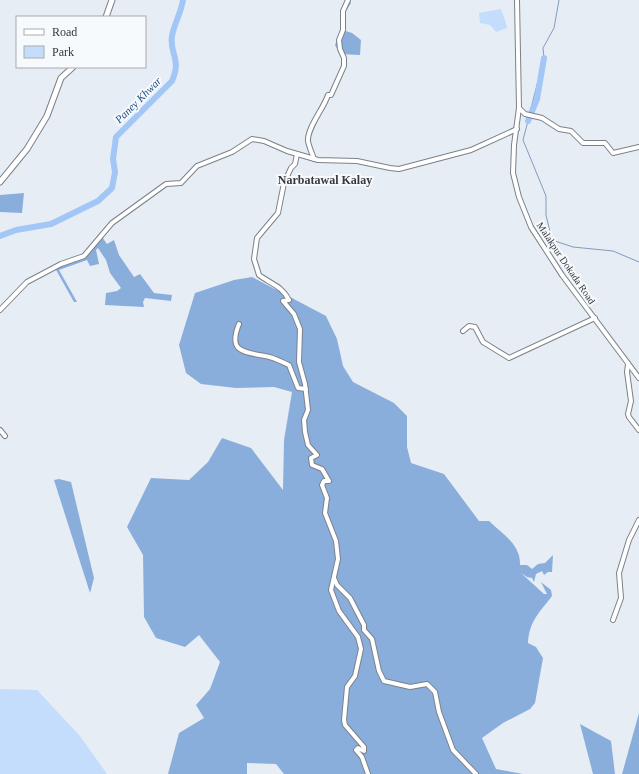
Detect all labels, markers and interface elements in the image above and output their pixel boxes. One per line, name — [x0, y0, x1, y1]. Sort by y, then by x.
legend — [16, 16, 146, 68]
text: Road — [52, 25, 77, 39]
text: Park — [52, 45, 74, 59]
water label: Paney Khwar — [112, 74, 164, 126]
district label: Narbatawal Kalay — [278, 173, 372, 187]
street label: Malakpur Dokada Road — [535, 220, 597, 306]

